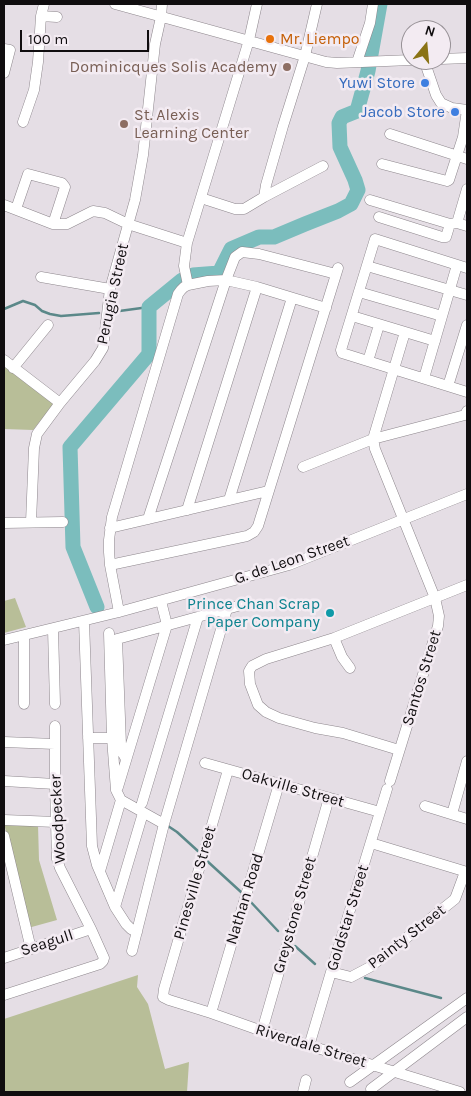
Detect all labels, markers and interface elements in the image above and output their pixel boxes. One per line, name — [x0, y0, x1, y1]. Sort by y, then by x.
scale bar — [22, 20, 151, 52]
north arrow — [401, 20, 451, 70]
text: N — [423, 22, 438, 41]
place label: Mr. Liempo — [280, 29, 360, 49]
text: 100 m — [28, 30, 68, 48]
marker: Mr. Liempo — [264, 33, 276, 45]
place label: Dominicques Solis Academy — [70, 57, 277, 77]
marker: Dominicques Solis Academy — [281, 61, 293, 73]
place label: Yuwi Store — [339, 73, 415, 93]
marker: Yuwi Store — [419, 77, 431, 89]
place label: Jacob Store — [361, 102, 445, 122]
place label: St. Alexis Learning Center — [134, 105, 249, 143]
marker: Jacob Store — [449, 106, 461, 118]
marker: St. Alexis Learning Center — [118, 118, 130, 130]
street label: Perugia Street — [93, 242, 133, 346]
street label: G. de Leon Street — [232, 531, 352, 589]
place label: Prince Chan Scrap Paper Company — [187, 594, 320, 632]
marker: Prince Chan Scrap Paper Company — [324, 607, 336, 619]
street label: Santos Street — [398, 628, 446, 728]
street label: Oakville Street — [239, 764, 347, 812]
street label: Woodpecker — [46, 774, 70, 864]
street label: Pinesville Street — [170, 824, 220, 942]
street label: Nathan Road — [222, 851, 268, 947]
street label: Greystone Street — [269, 854, 321, 976]
street label: Goldstar Street — [323, 863, 373, 973]
street label: Painty Street — [364, 901, 450, 973]
street label: Seagull — [18, 925, 76, 961]
street label: Riverdale Street — [253, 1020, 369, 1072]

